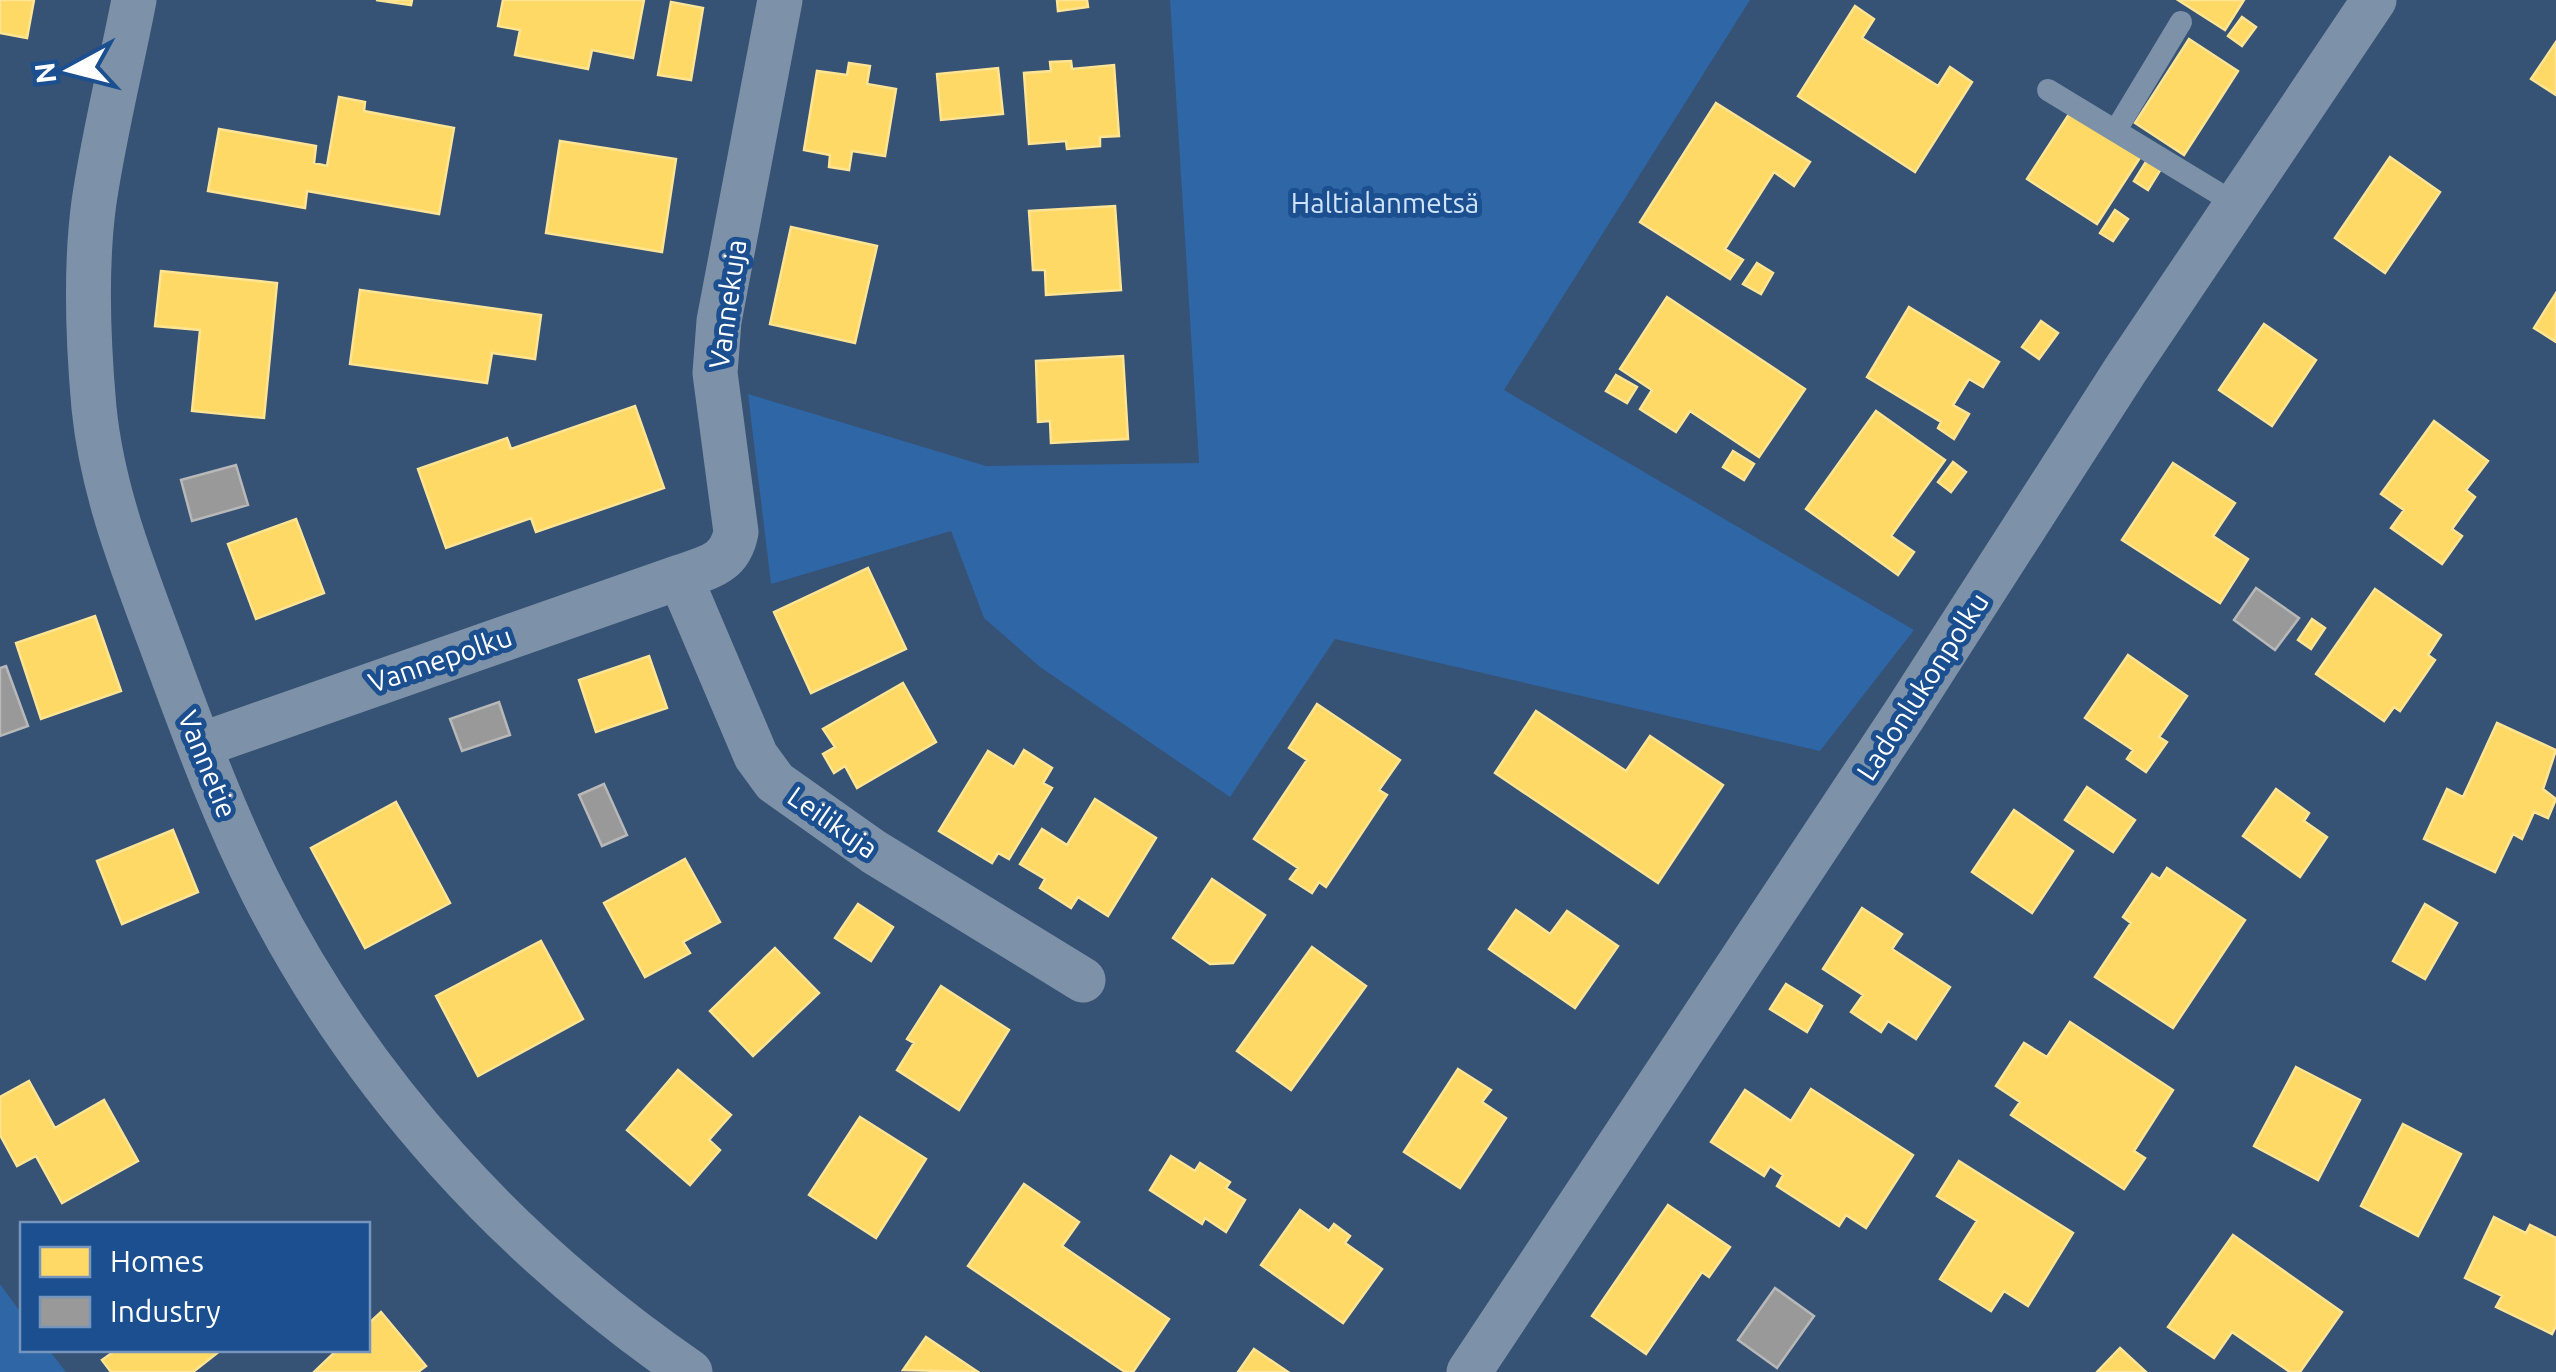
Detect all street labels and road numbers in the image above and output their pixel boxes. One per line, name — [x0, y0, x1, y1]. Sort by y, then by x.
street label: Vannekuja — [703, 237, 751, 371]
street label: Ladonlukonpolku — [1850, 587, 1994, 785]
street label: Vannepolku — [364, 620, 516, 698]
street label: Vannetie — [173, 706, 243, 822]
street label: Leilikuja — [782, 780, 884, 864]

